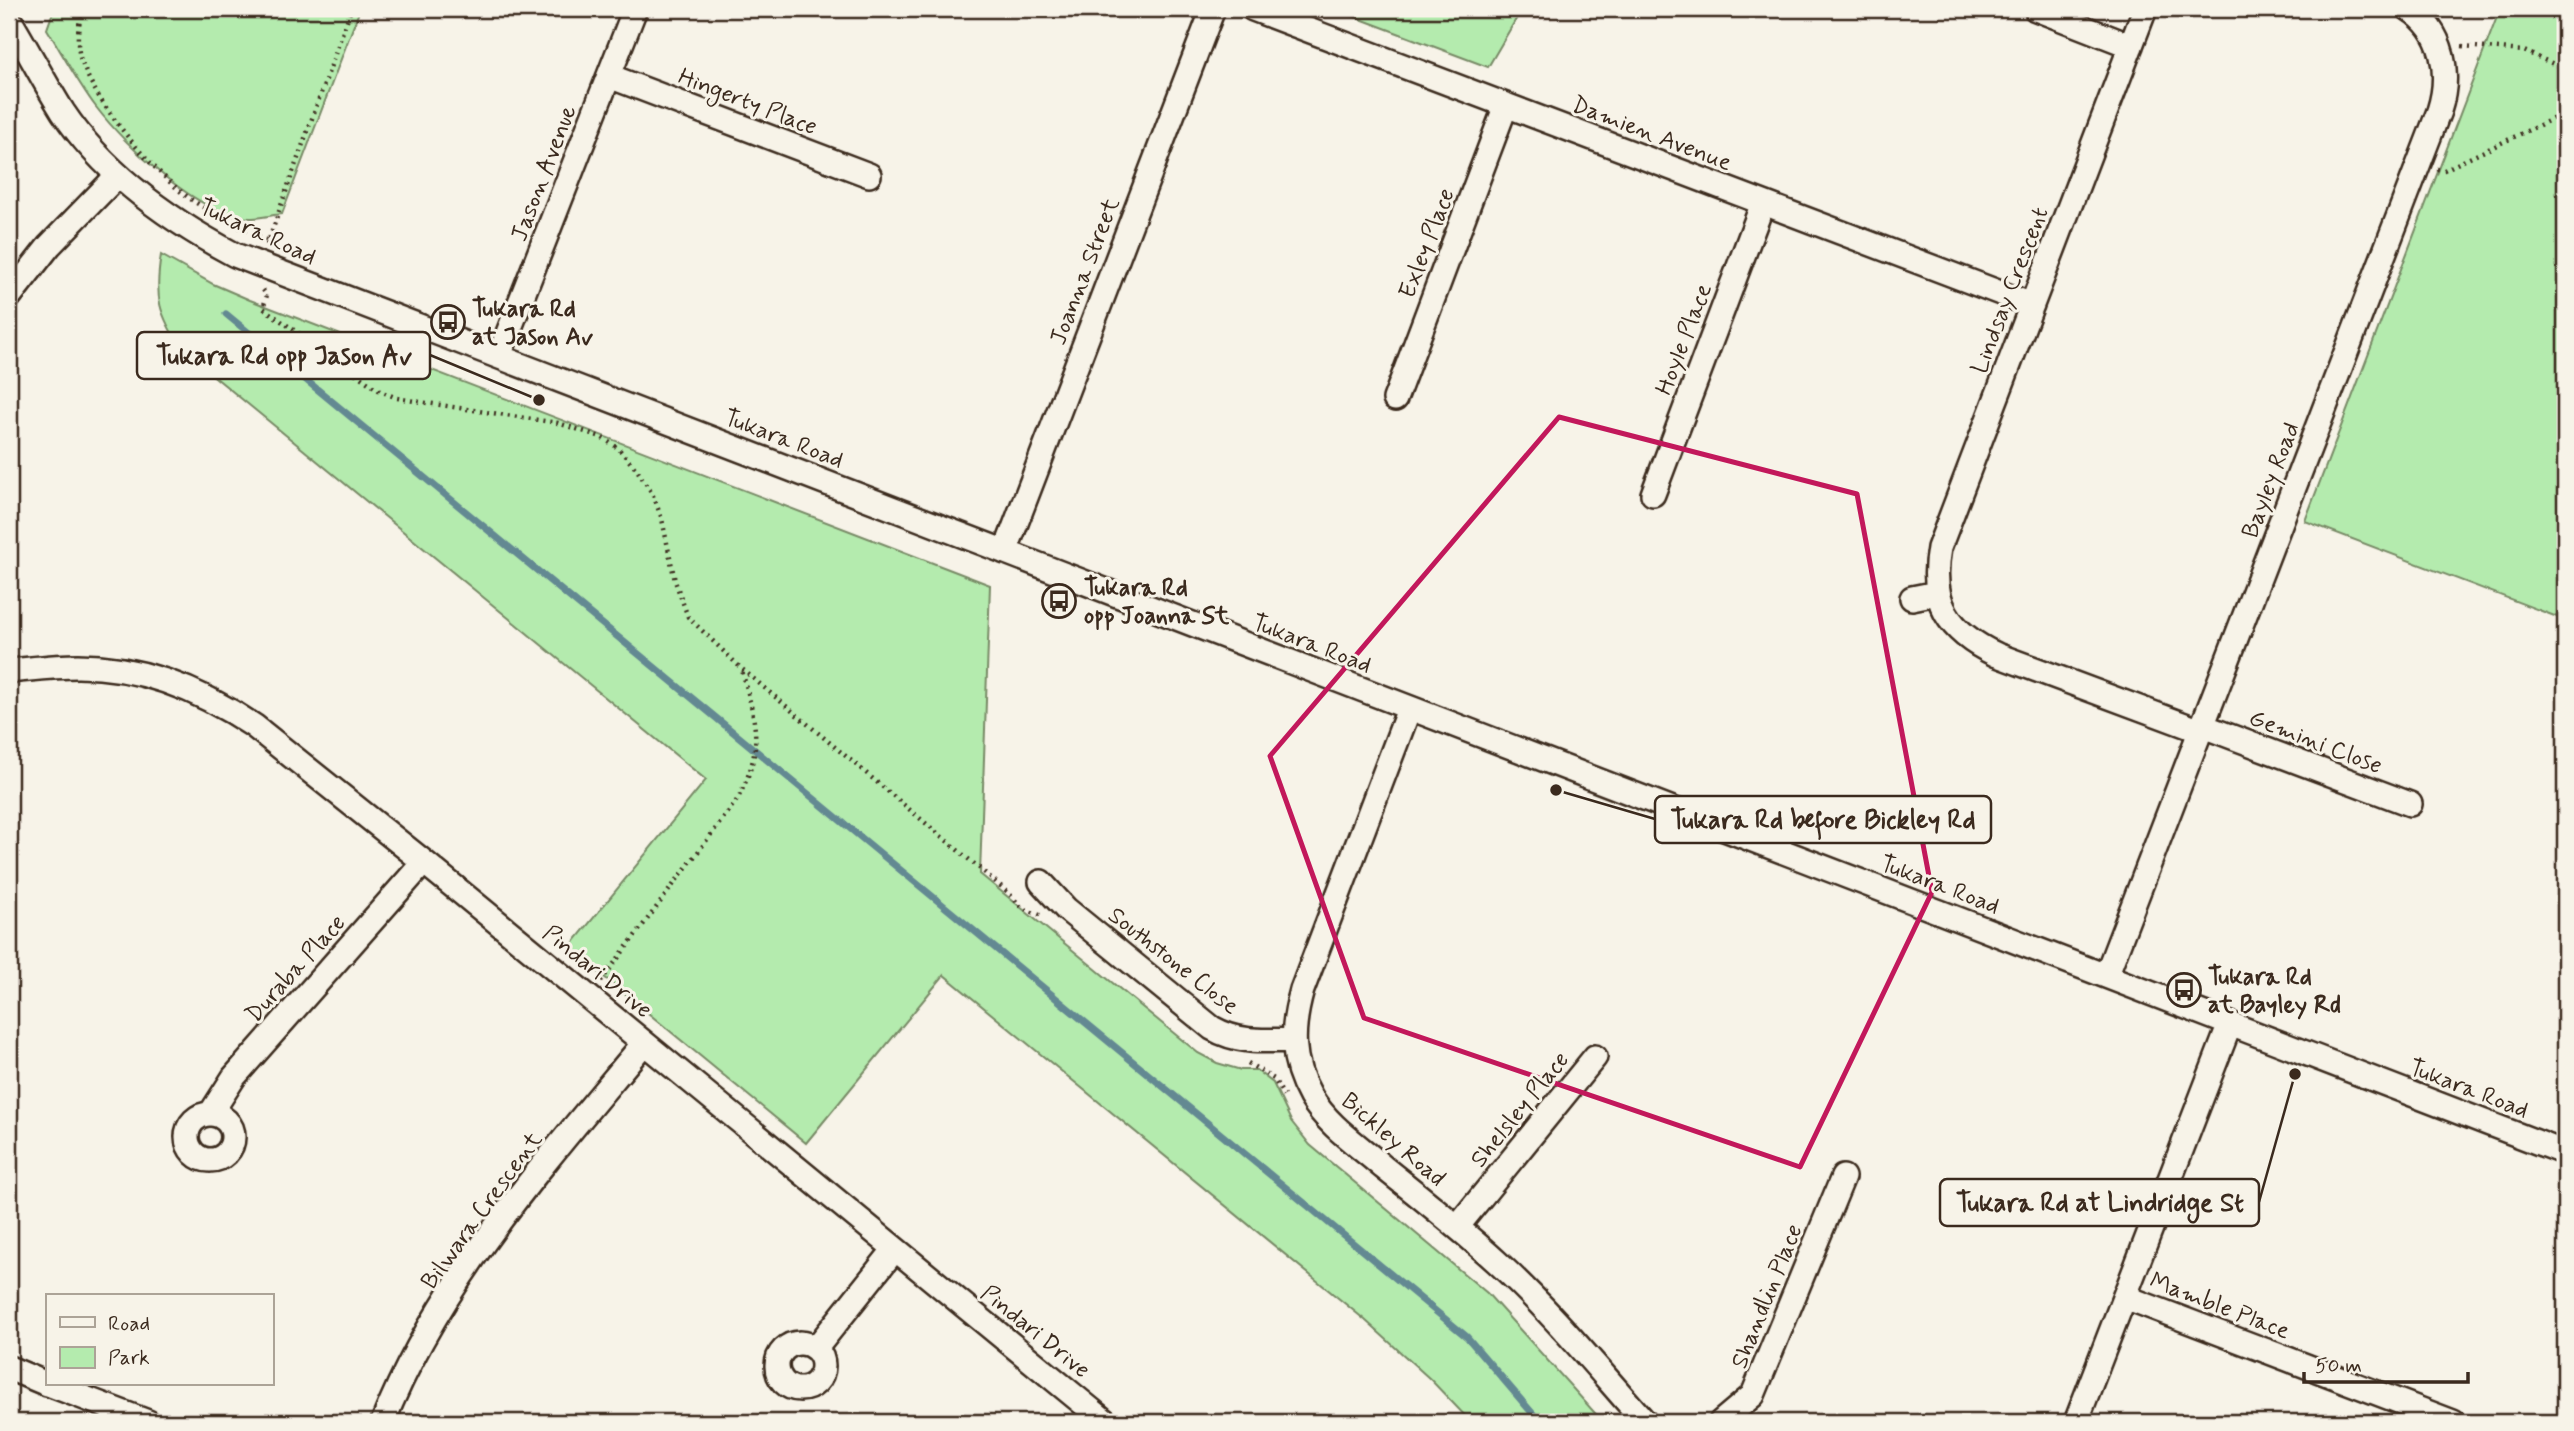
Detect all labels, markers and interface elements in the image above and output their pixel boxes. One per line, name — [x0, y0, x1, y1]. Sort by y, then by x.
street label: Hingerty Place — [673, 62, 821, 145]
street label: Damien Avenue — [1567, 90, 1736, 179]
street label: Jason Avenue — [504, 101, 585, 246]
street label: Exley Place — [1392, 184, 1463, 303]
street label: Tukara Road — [194, 192, 321, 273]
street label: Joanna Street — [1043, 194, 1128, 349]
street label: Lindsay Crescent — [1964, 203, 2056, 378]
street label: Hoyle Place — [1649, 279, 1720, 400]
place label: Tukara Rd at Jason Av — [472, 294, 593, 353]
bus stop icon: Tukara Rd at Jason Av — [429, 303, 467, 341]
callout: Tukara Rd opp Jason Av — [137, 332, 430, 379]
text: Tukara Rd opp Jason Av — [156, 340, 412, 374]
street label: Tukara Road — [719, 402, 848, 476]
street label: Bayley Road — [2235, 418, 2308, 543]
place label: Tukara Rd opp Joanna St — [1084, 573, 1230, 632]
bus stop icon: Tukara Rd opp Joanna St — [1040, 582, 1078, 620]
street label: Tukara Road — [1247, 607, 1376, 681]
street label: Gemini Close — [2244, 703, 2387, 782]
callout: Tukara Rd before Bickley Rd — [1655, 796, 1991, 843]
text: Tukara Rd before Bickley Rd — [1670, 804, 1976, 840]
street label: Tukara Road — [1875, 848, 2004, 922]
street label: Southstone Close — [1101, 900, 1245, 1022]
street label: Duraba Place — [239, 908, 353, 1030]
street label: Pindari Drive — [536, 919, 658, 1026]
place label: Tukara Rd at Bayley Rd — [2208, 962, 2341, 1021]
bus stop icon: Tukara Rd at Bayley Rd — [2165, 971, 2203, 1009]
street label: Shelsley Place — [1464, 1045, 1577, 1174]
street label: Tukara Road — [2404, 1052, 2533, 1126]
street label: Bickley Road — [1334, 1086, 1452, 1194]
street label: Bilwara Crescent — [415, 1126, 550, 1296]
callout: Tukara Rd at Lindridge St — [1940, 1179, 2259, 1226]
text: Tukara Rd at Lindridge St — [1956, 1187, 2244, 1224]
street label: Shandlin Place — [1724, 1220, 1810, 1373]
street label: Mamble Place — [2145, 1265, 2294, 1347]
street label: Pindari Drive — [974, 1279, 1096, 1386]
legend — [46, 1294, 273, 1386]
text: Road — [108, 1310, 150, 1338]
scale bar — [2304, 1340, 2469, 1384]
text: Park — [108, 1344, 150, 1372]
text: 50 m — [2315, 1352, 2362, 1380]

